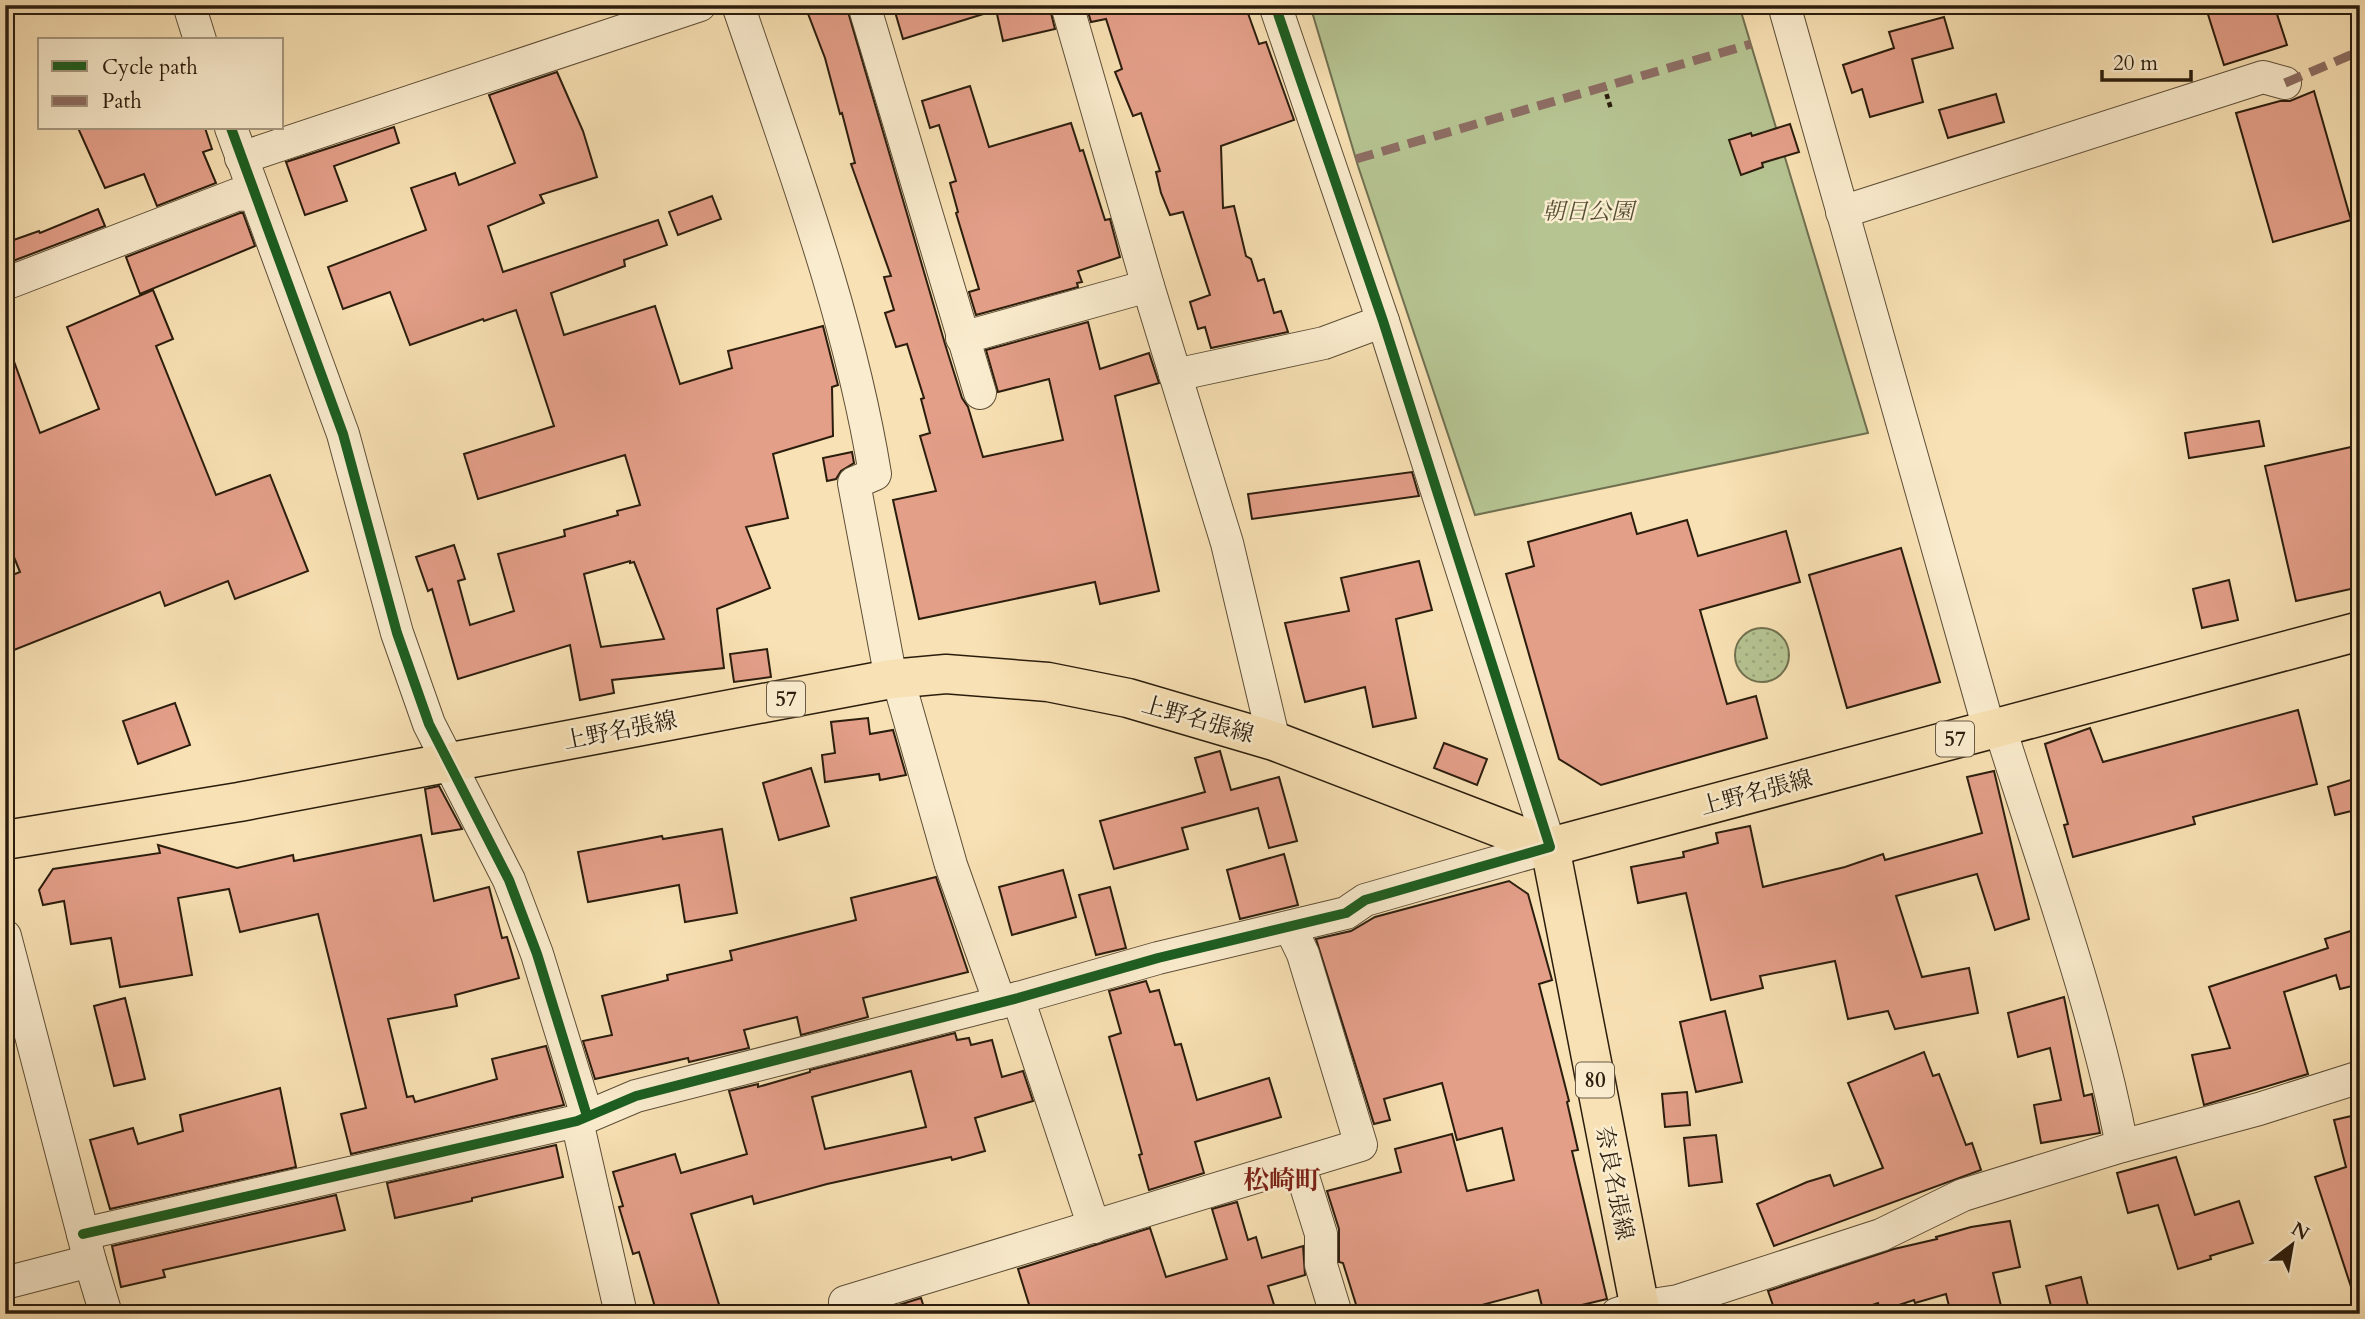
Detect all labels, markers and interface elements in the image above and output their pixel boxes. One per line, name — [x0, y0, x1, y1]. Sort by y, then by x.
legend — [38, 38, 284, 130]
scale bar — [2102, 38, 2192, 82]
text: 20 m — [2113, 49, 2158, 78]
text: Cycle path — [102, 53, 198, 82]
text: Path — [102, 87, 142, 116]
park label: 朝日公園 — [1542, 196, 1638, 227]
road number: 57 — [767, 682, 805, 716]
street label: 上野名張線 — [1138, 689, 1257, 750]
street label: 上野名張線 — [561, 704, 679, 757]
road number: 57 — [1936, 722, 1974, 756]
street label: 上野名張線 — [1697, 763, 1816, 822]
road number: 80 — [1576, 1062, 1614, 1098]
street label: 奈良名張線 — [1588, 1124, 1641, 1242]
district label: 松崎町 — [1243, 1163, 1321, 1198]
north arrow — [2256, 1210, 2326, 1280]
text: N — [2286, 1216, 2314, 1247]

